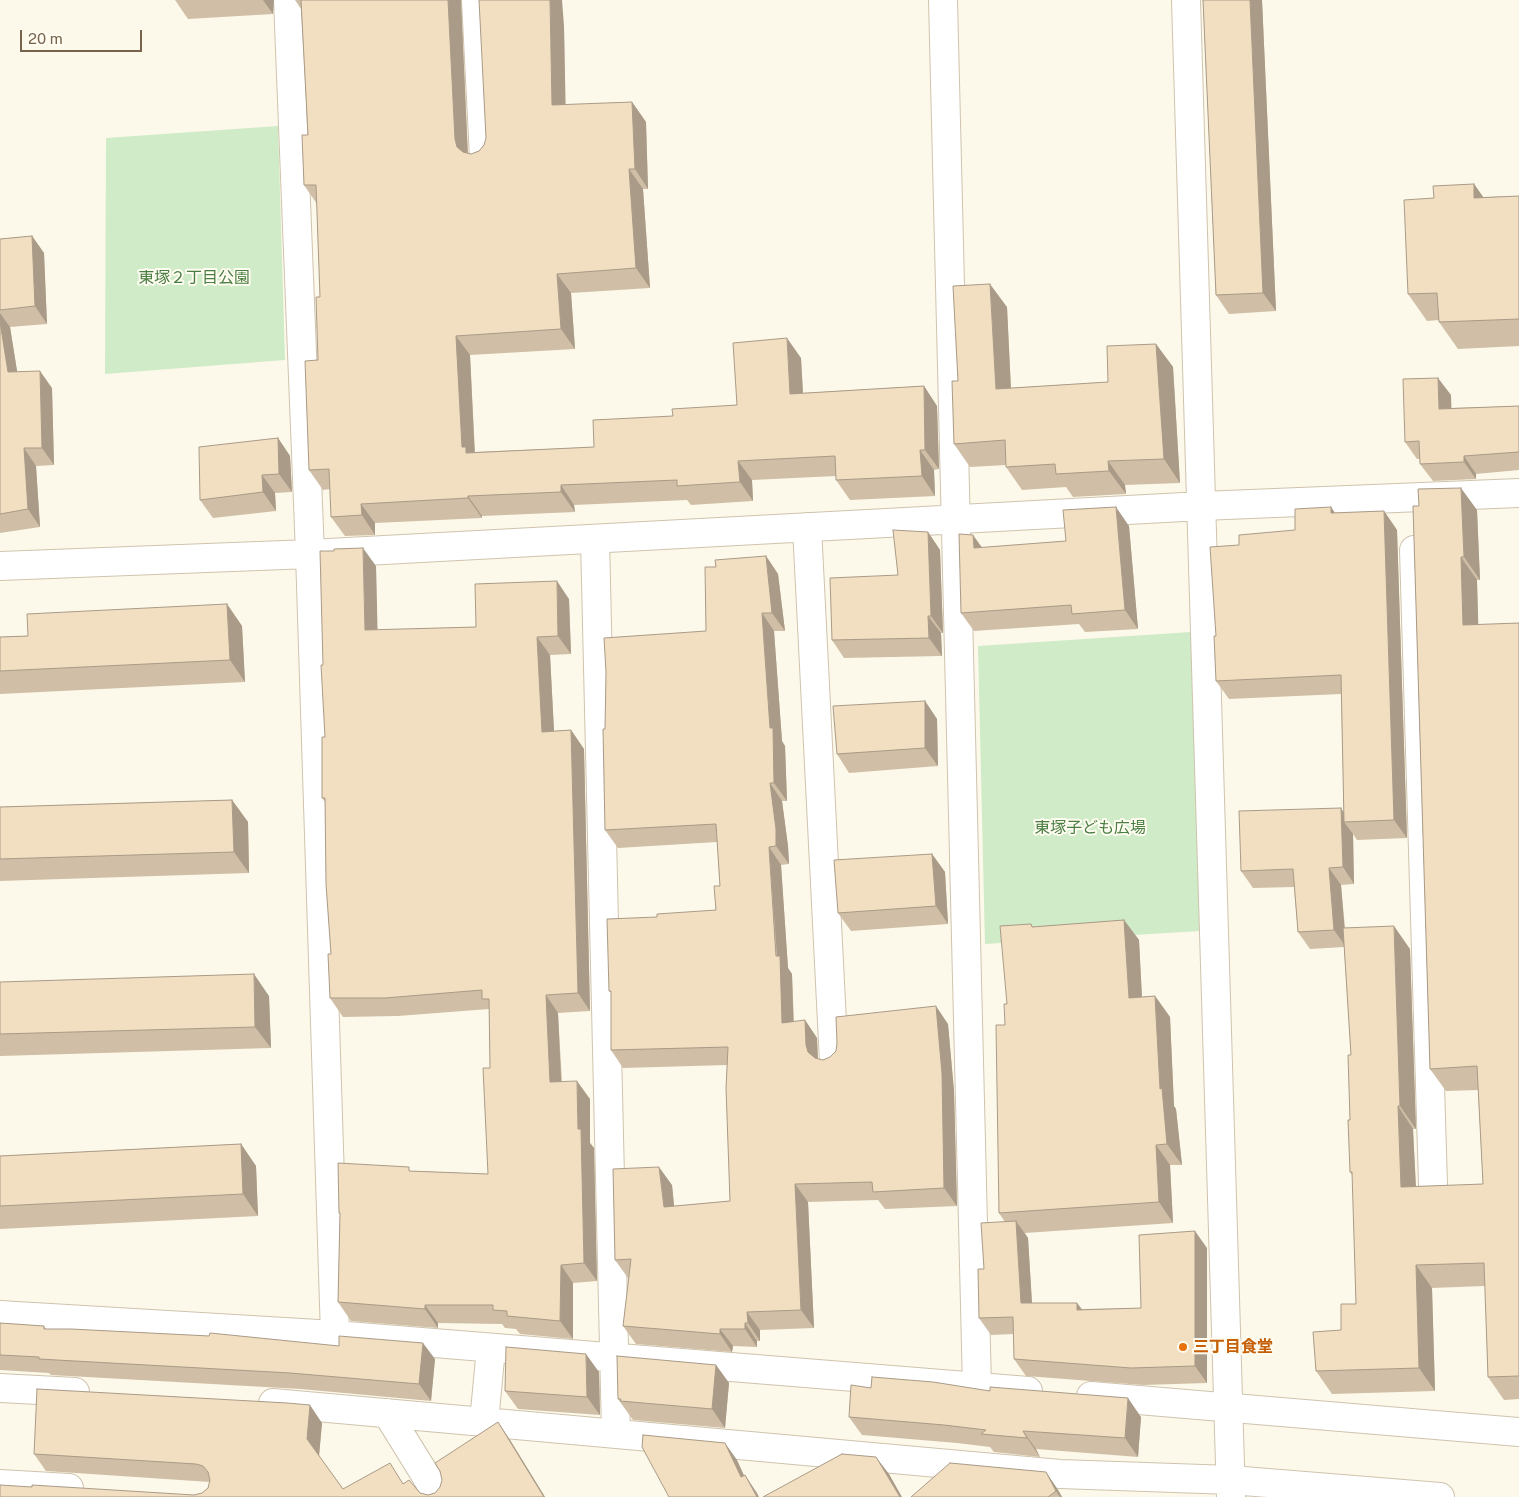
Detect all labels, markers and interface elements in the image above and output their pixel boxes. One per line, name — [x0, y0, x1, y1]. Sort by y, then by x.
scale bar — [22, 20, 145, 52]
text: 20 m — [28, 30, 63, 47]
park label: 東塚２丁目公園 — [138, 268, 250, 288]
park label: 東塚子ども広場 — [1034, 818, 1146, 838]
place label: 三丁目食堂 — [1193, 1337, 1273, 1357]
marker: 三丁目食堂 — [1177, 1341, 1189, 1353]

